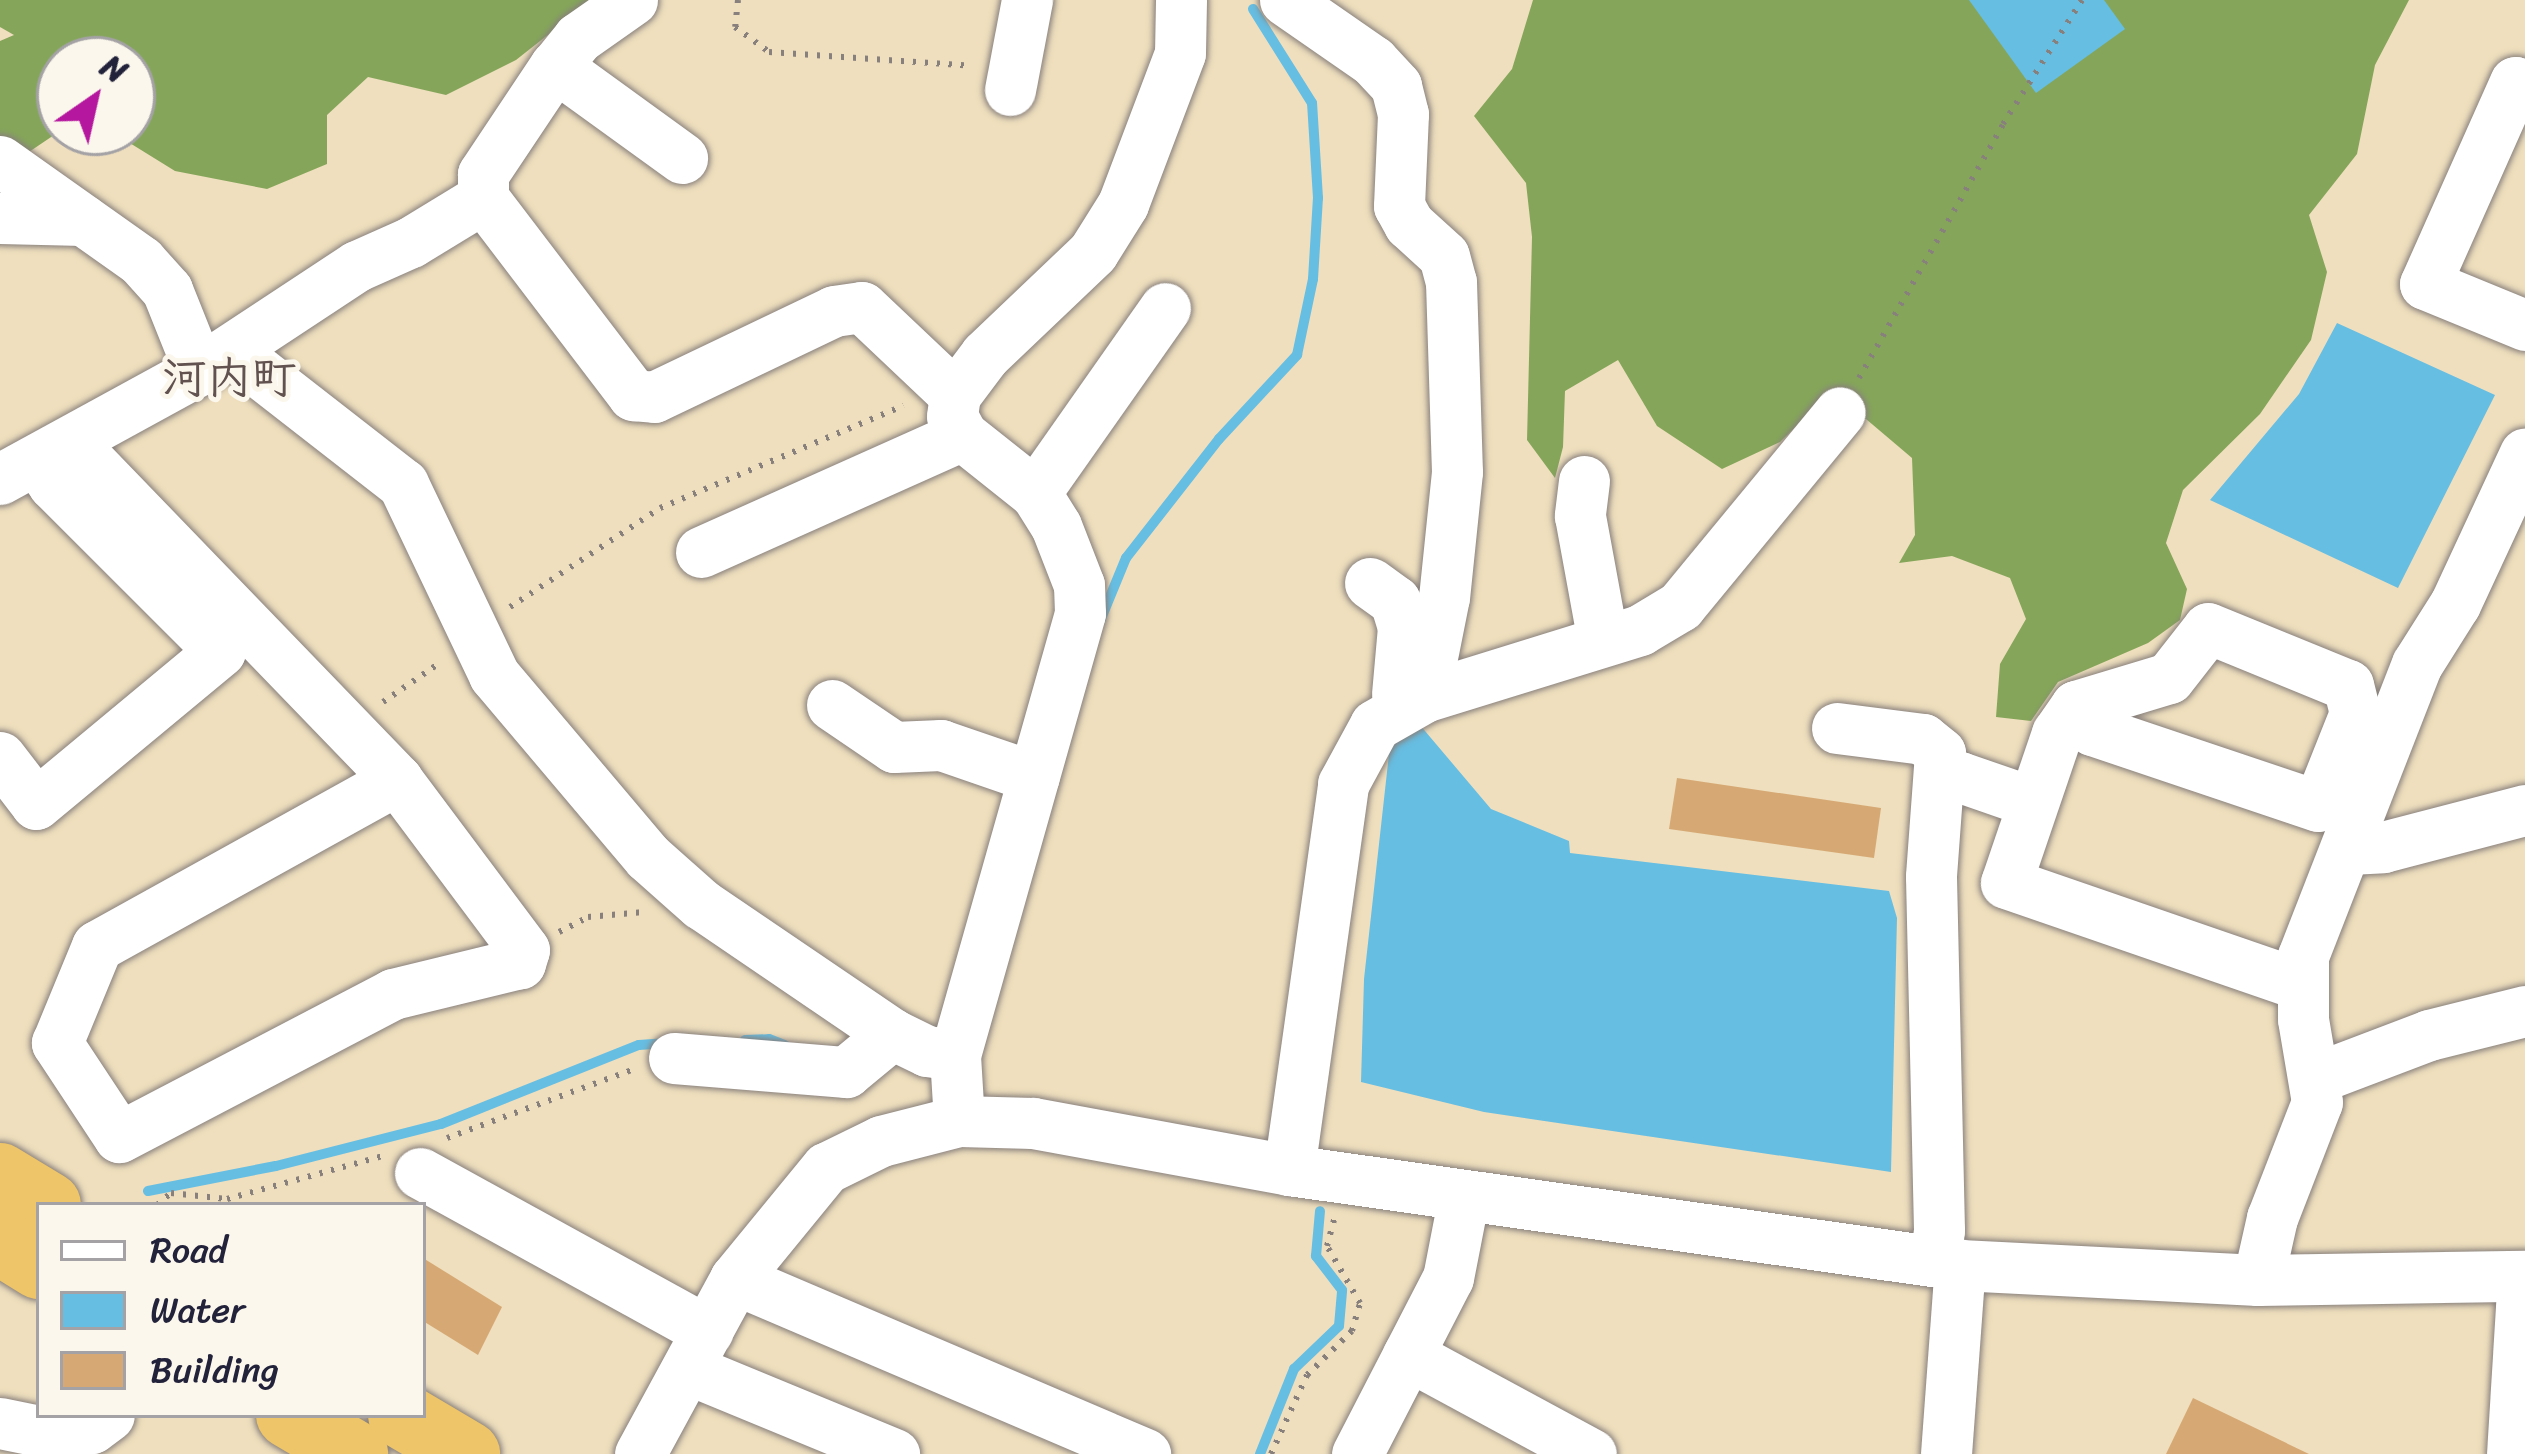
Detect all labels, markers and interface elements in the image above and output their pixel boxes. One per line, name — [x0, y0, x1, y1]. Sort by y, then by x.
north arrow — [36, 36, 156, 156]
text: N — [89, 38, 140, 99]
district label: 河内町 — [162, 352, 296, 406]
legend — [36, 1202, 426, 1418]
text: Road — [150, 1218, 227, 1282]
text: Water — [150, 1278, 245, 1342]
text: Building — [150, 1338, 279, 1402]

